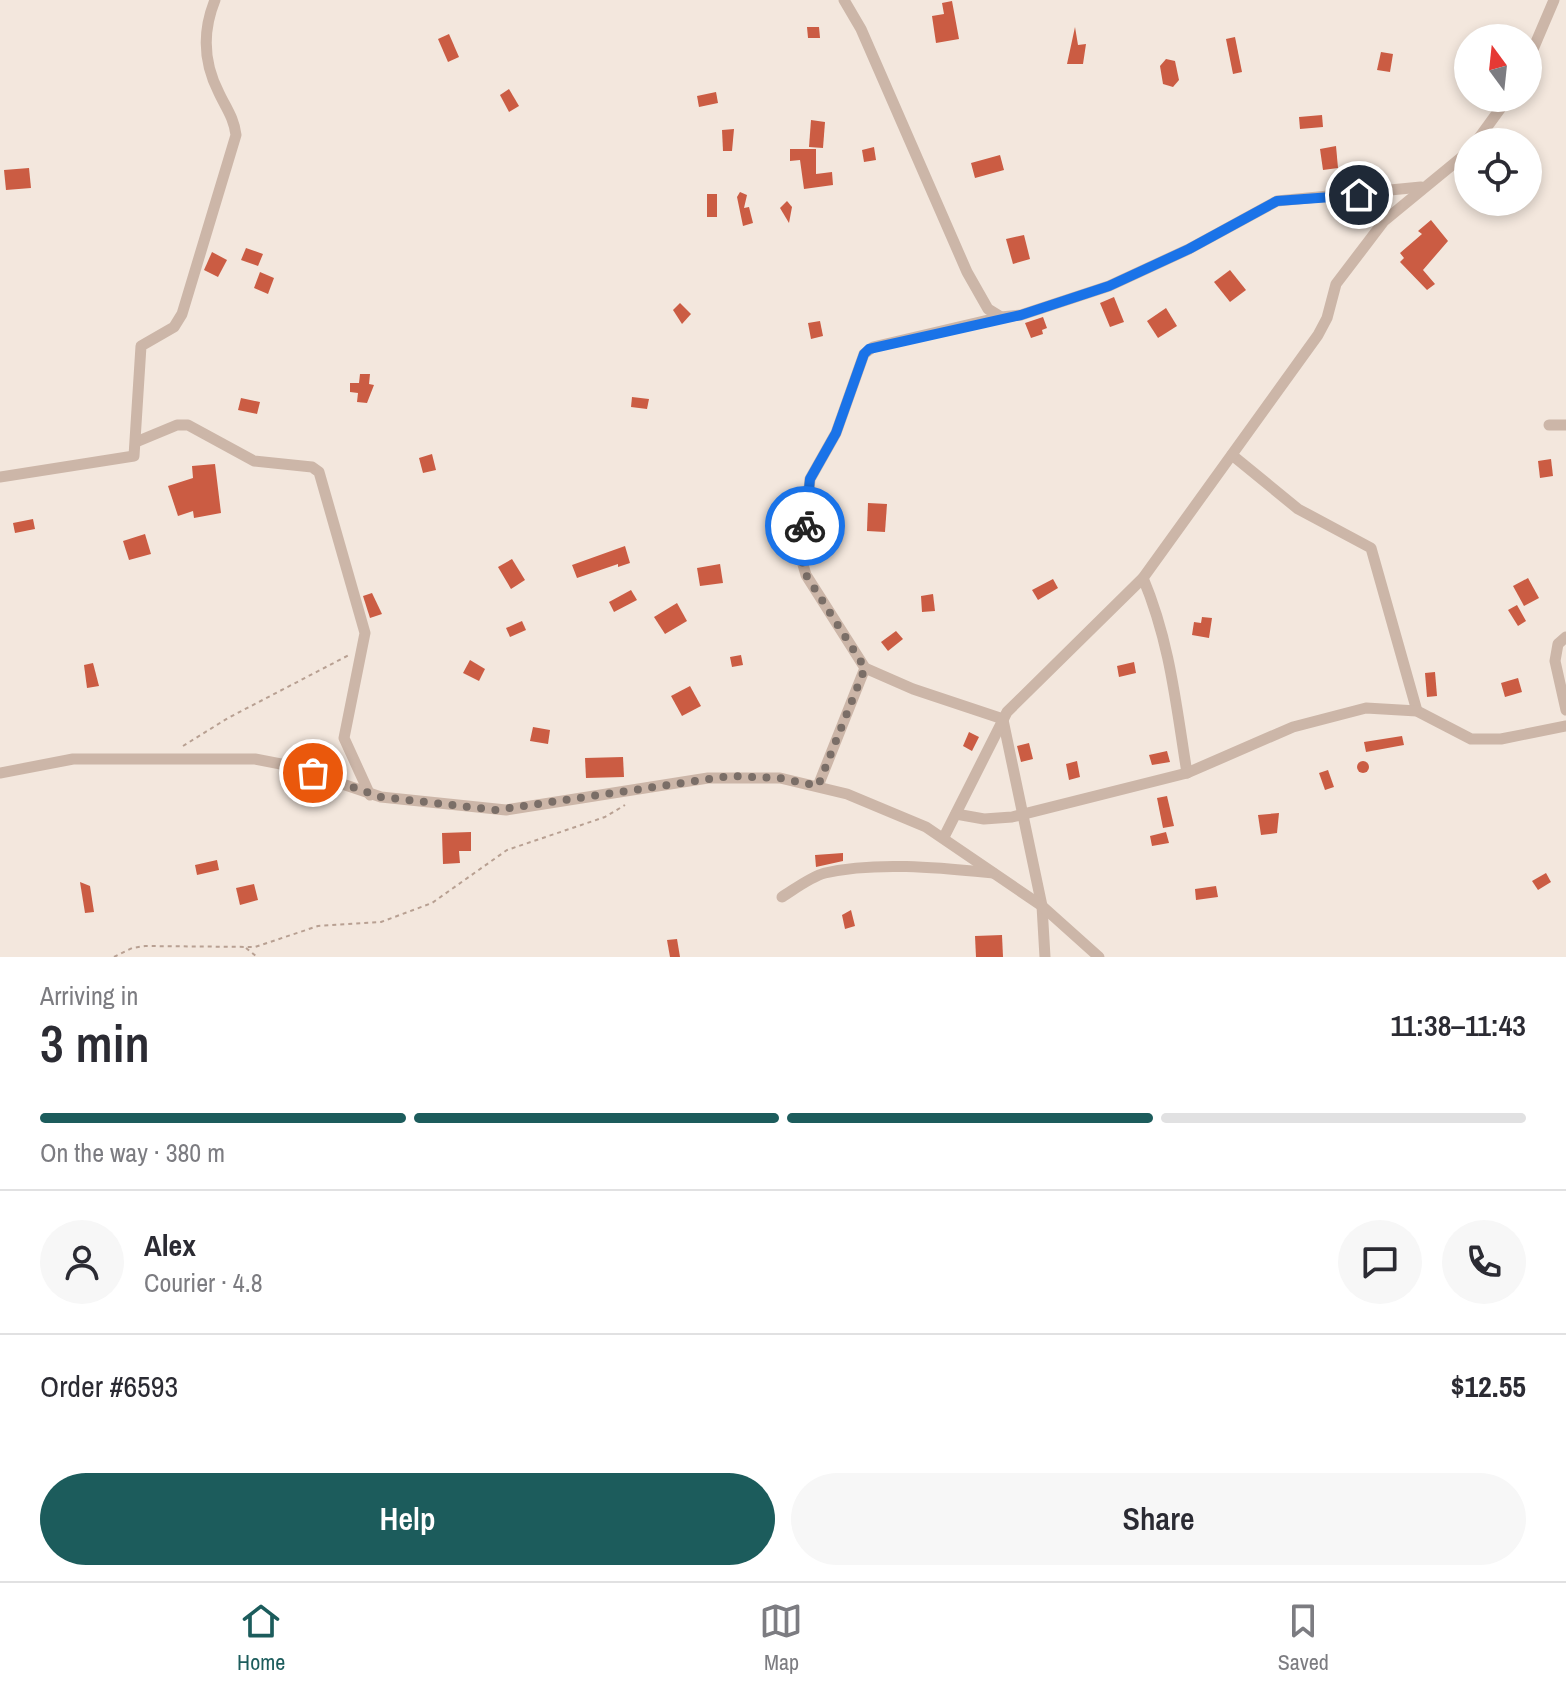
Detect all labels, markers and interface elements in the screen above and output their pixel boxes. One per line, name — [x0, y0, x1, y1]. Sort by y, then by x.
north arrow — [1454, 24, 1542, 112]
map controls — [1454, 24, 1542, 216]
button: locate — [1454, 128, 1542, 216]
pin — [1325, 161, 1393, 229]
icon: home — [1337, 173, 1381, 217]
courier — [765, 486, 845, 566]
icon: bike — [783, 504, 827, 548]
pin — [279, 739, 347, 807]
icon: bag — [291, 751, 335, 795]
text: Arriving in — [40, 978, 138, 1013]
text: 11:38–11:43 — [1390, 1005, 1526, 1045]
text: 3 min — [40, 1008, 150, 1078]
text: On the way · 380 m — [40, 1135, 225, 1170]
button: person — [40, 1220, 124, 1304]
button: chat — [1338, 1220, 1422, 1304]
button: phone — [1442, 1220, 1526, 1304]
text: Alex — [144, 1225, 196, 1265]
text: Courier · 4.8 — [144, 1265, 263, 1300]
text: Order #6593 — [40, 1366, 178, 1406]
text: $12.55 — [1451, 1366, 1526, 1406]
button: Help — [40, 1473, 775, 1565]
button: Share — [791, 1473, 1526, 1565]
tab: Home — [237, 1599, 285, 1677]
tab: Map — [759, 1599, 803, 1677]
tab: Saved — [1278, 1599, 1329, 1677]

